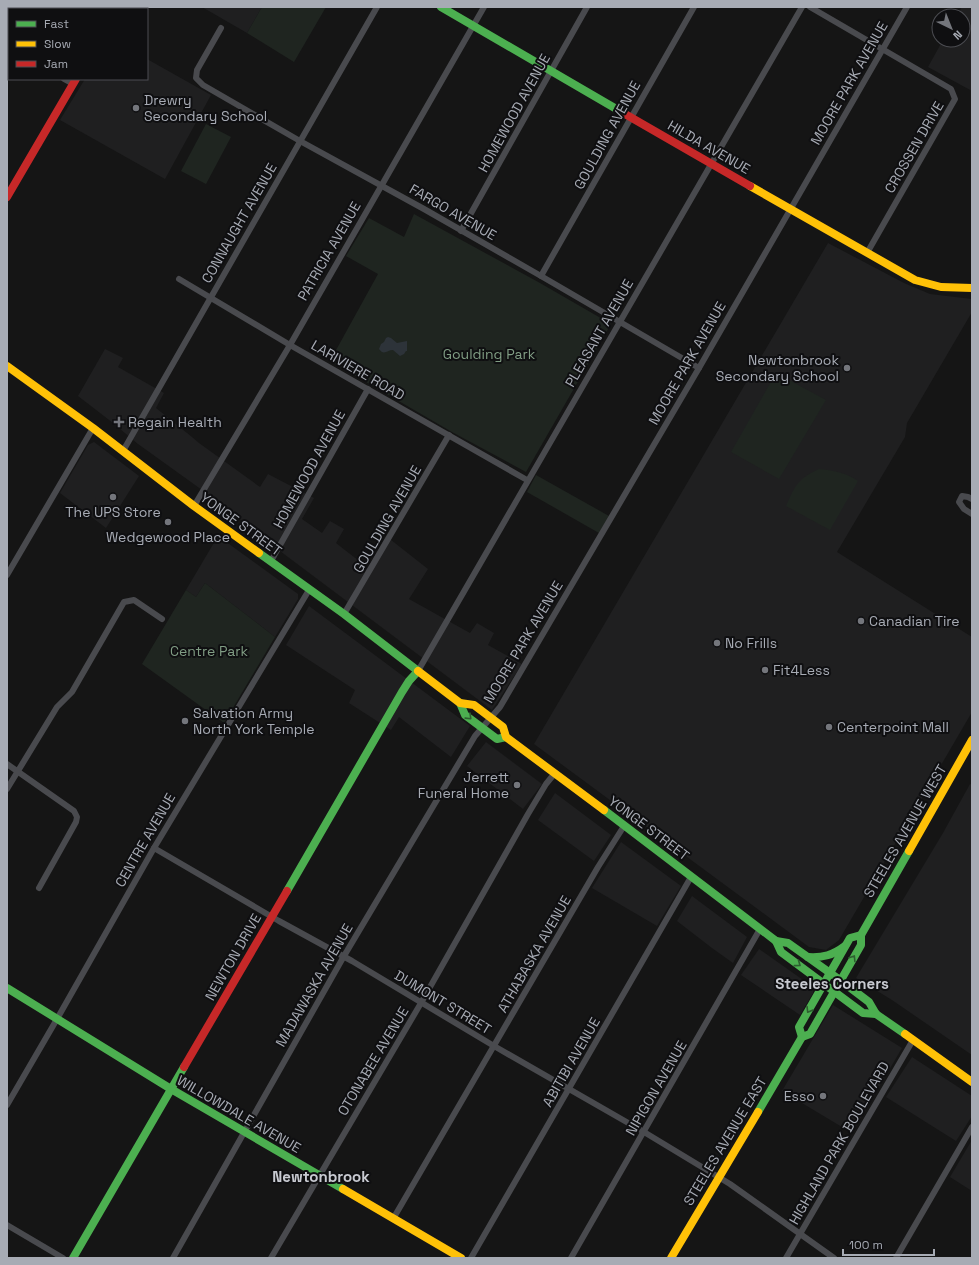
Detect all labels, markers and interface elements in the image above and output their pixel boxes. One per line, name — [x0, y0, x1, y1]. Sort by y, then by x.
legend — [8, 8, 148, 80]
north arrow — [931, 8, 971, 48]
text: Fast — [44, 16, 69, 32]
street label: MOORE PARK AVENUE — [806, 18, 892, 148]
text: N — [950, 28, 965, 43]
text: Slow — [44, 36, 71, 52]
street label: HOMEWOOD AVENUE — [474, 50, 554, 175]
text: Jam — [44, 56, 68, 72]
street label: GOULDING AVENUE — [570, 77, 644, 192]
place label: Drewry Secondary School — [144, 91, 267, 125]
street label: CROSSEN DRIVE — [880, 98, 948, 196]
marker: Drewry Secondary School — [131, 103, 141, 113]
street label: HILDA AVENUE — [664, 116, 754, 178]
street label: CONNAUGHT AVENUE — [197, 160, 281, 286]
street label: FARGO AVENUE — [406, 180, 500, 244]
street label: PATRICIA AVENUE — [293, 198, 365, 304]
street label: PLEASANT AVENUE — [561, 276, 637, 390]
street label: MOORE PARK AVENUE — [644, 298, 730, 428]
street label: LARIVIERE ROAD — [308, 336, 408, 404]
park label: Goulding Park — [443, 345, 536, 363]
place label: Newtonbrook Secondary School — [716, 351, 839, 385]
marker: Newtonbrook Secondary School — [842, 363, 852, 373]
street label: HOMEWOOD AVENUE — [269, 406, 349, 531]
place label: Regain Health — [128, 413, 222, 431]
marker: Regain Health — [113, 416, 125, 428]
street label: GOULDING AVENUE — [349, 462, 425, 576]
street label: YONGE STREET — [197, 488, 285, 560]
marker: The UPS Store — [108, 492, 118, 502]
place label: The UPS Store — [65, 503, 161, 521]
marker: Wedgewood Place — [163, 517, 173, 527]
place label: Wedgewood Place — [106, 528, 230, 546]
street label: MOORE PARK AVENUE — [479, 577, 567, 706]
place label: Canadian Tire — [869, 612, 960, 630]
marker: Canadian Tire — [856, 616, 866, 626]
place label: No Frills — [725, 634, 777, 652]
marker: No Frills — [712, 638, 722, 648]
park label: Centre Park — [170, 642, 249, 660]
place label: Fit4Less — [773, 661, 830, 679]
marker: Fit4Less — [760, 665, 770, 675]
place label: Salvation Army North York Temple — [193, 704, 315, 738]
one-way arrow — [464, 712, 472, 720]
marker: Salvation Army North York Temple — [180, 716, 190, 726]
place label: Centerpoint Mall — [837, 718, 949, 736]
marker: Centerpoint Mall — [824, 722, 834, 732]
street label: STEELES AVENUE WEST — [859, 761, 951, 901]
place label: Jerrett Funeral Home — [418, 768, 509, 802]
marker: Jerrett Funeral Home — [512, 780, 522, 790]
street label: CENTRE AVENUE — [111, 790, 179, 890]
street label: YONGE STREET — [605, 792, 693, 864]
street label: ATHABASKA AVENUE — [493, 892, 575, 1016]
street label: NEWTON DRIVE — [201, 910, 265, 1004]
street label: MADAWASKA AVENUE — [271, 920, 357, 1050]
one-way arrow — [848, 955, 856, 962]
one-way arrow — [794, 960, 801, 967]
street label: DUMONT STREET — [391, 966, 495, 1038]
district label: Steeles Corners — [775, 974, 889, 993]
street label: OTONABEE AVENUE — [333, 1003, 413, 1119]
one-way arrow — [807, 1006, 814, 1013]
street label: ABITIBI AVENUE — [538, 1014, 604, 1110]
street label: NIPIGON AVENUE — [621, 1037, 691, 1139]
street label: HIGHLAND PARK BOULEVARD — [785, 1058, 893, 1228]
street label: WILLOWDALE AVENUE — [174, 1071, 304, 1157]
street label: STEELES AVENUE EAST — [679, 1073, 771, 1209]
place label: Esso — [784, 1087, 815, 1105]
marker: Esso — [818, 1091, 828, 1101]
district label: Newtonbrook — [272, 1167, 370, 1186]
scale bar — [843, 1231, 934, 1257]
text: 100 m — [849, 1237, 883, 1253]

